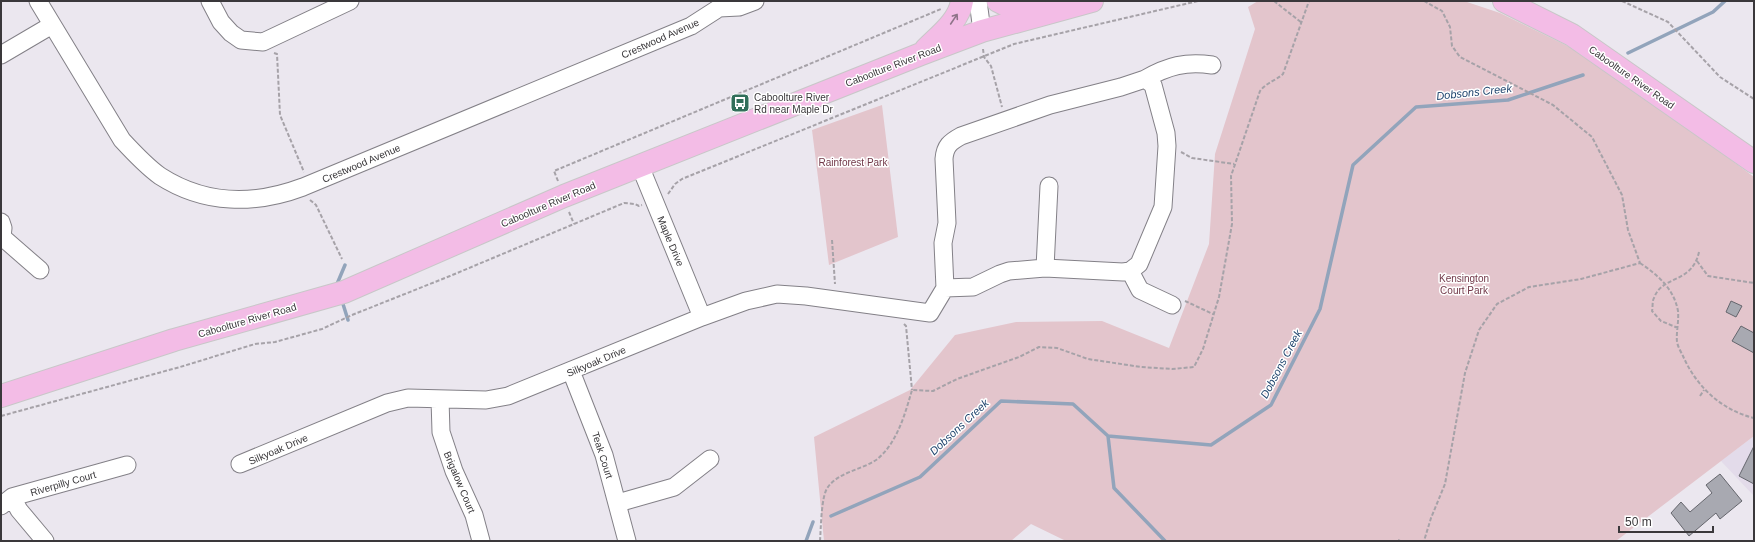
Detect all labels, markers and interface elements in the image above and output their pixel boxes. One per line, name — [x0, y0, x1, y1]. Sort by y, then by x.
one-way arrow — [950, 14, 958, 25]
street label: Crestwood Avenue — [620, 16, 701, 61]
street label: Caboolture River Road — [844, 42, 943, 89]
street label: Caboolture River Road — [1587, 44, 1677, 111]
water label: Dobsons Creek — [1436, 82, 1513, 102]
bus stop icon: Caboolture River Rd near Maple Dr — [729, 92, 751, 114]
place label: Caboolture River Rd near Maple Dr — [754, 92, 834, 115]
street label: Crestwood Avenue — [320, 142, 402, 185]
park label: Rainforest Park — [819, 157, 888, 168]
street label: Caboolture River Road — [499, 180, 597, 229]
street label: Maple Drive — [655, 214, 686, 268]
park label: Kensington Court Park — [1439, 273, 1489, 296]
street label: Caboolture River Road — [197, 301, 298, 340]
water label: Dobsons Creek — [1258, 327, 1304, 400]
street label: Silkyoak Drive — [565, 344, 628, 379]
water label: Dobsons Creek — [927, 396, 991, 457]
street label: Teak Court — [590, 430, 615, 480]
street label: Silkyoak Drive — [247, 432, 310, 467]
street label: Brigalow Court — [442, 450, 477, 515]
street label: Riverpilly Court — [29, 469, 97, 498]
scale bar — [1619, 508, 1713, 534]
text: 50 m — [1625, 515, 1652, 529]

